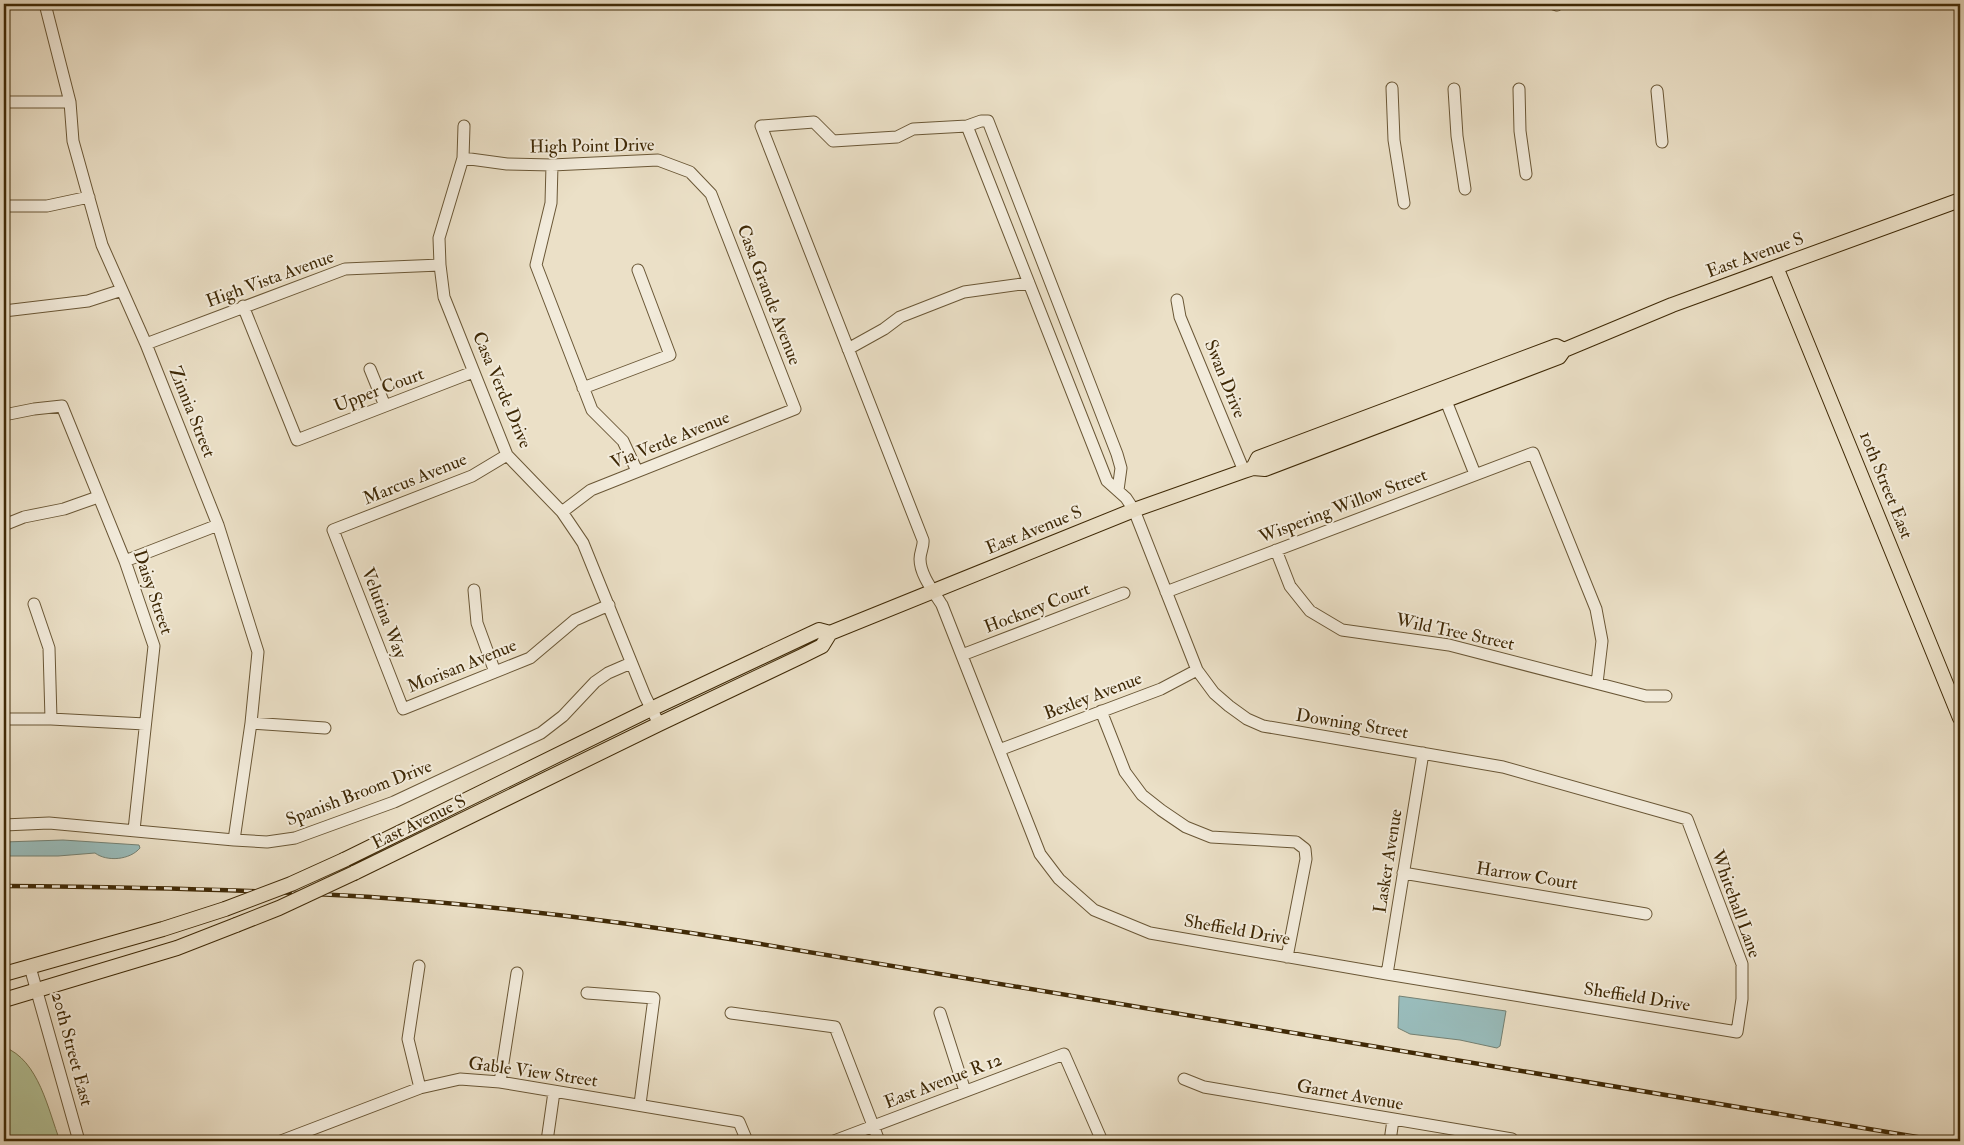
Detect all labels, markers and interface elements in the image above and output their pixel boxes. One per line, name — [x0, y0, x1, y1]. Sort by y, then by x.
street label: High Point Drive — [529, 133, 655, 159]
street label: Casa Grande Avenue — [732, 222, 807, 369]
street label: East Avenue S — [1703, 227, 1807, 283]
street label: High Vista Avenue — [203, 245, 338, 313]
street label: Casa Verde Drive — [467, 328, 537, 452]
street label: Swan Drive — [1199, 336, 1251, 422]
street label: Upper Court — [331, 362, 427, 418]
street label: Zinnia Street — [163, 363, 221, 461]
street label: Via Verde Avenue — [607, 406, 733, 474]
street label: 10th Street East — [1854, 428, 1918, 542]
street label: Marcus Avenue — [360, 448, 471, 510]
street label: Wispering Willow Street — [1255, 463, 1431, 549]
street label: East Avenue S — [982, 500, 1086, 560]
street label: Daisy Street — [128, 547, 178, 638]
street label: Velutina Way — [356, 564, 412, 663]
street label: Hockney Court — [981, 577, 1093, 639]
street label: Wild Tree Street — [1393, 608, 1517, 656]
street label: Morisan Avenue — [404, 633, 521, 698]
street label: Bexley Avenue — [1041, 667, 1146, 725]
street label: Downing Street — [1294, 704, 1410, 744]
street label: Spanish Broom Drive — [283, 754, 436, 831]
street label: East Avenue S — [368, 789, 470, 855]
street label: Lasker Avenue — [1368, 807, 1408, 915]
street label: Whitehall Lane — [1706, 846, 1766, 962]
street label: Harrow Court — [1475, 857, 1580, 895]
street label: Sheffield Drive — [1182, 909, 1292, 951]
street label: Sheffield Drive — [1582, 977, 1692, 1017]
street label: 20th Street East — [46, 990, 98, 1109]
street label: East Avenue R 12 — [881, 1048, 1005, 1114]
street label: Gable View Street — [467, 1052, 599, 1092]
street label: Garnet Avenue — [1295, 1074, 1406, 1116]

